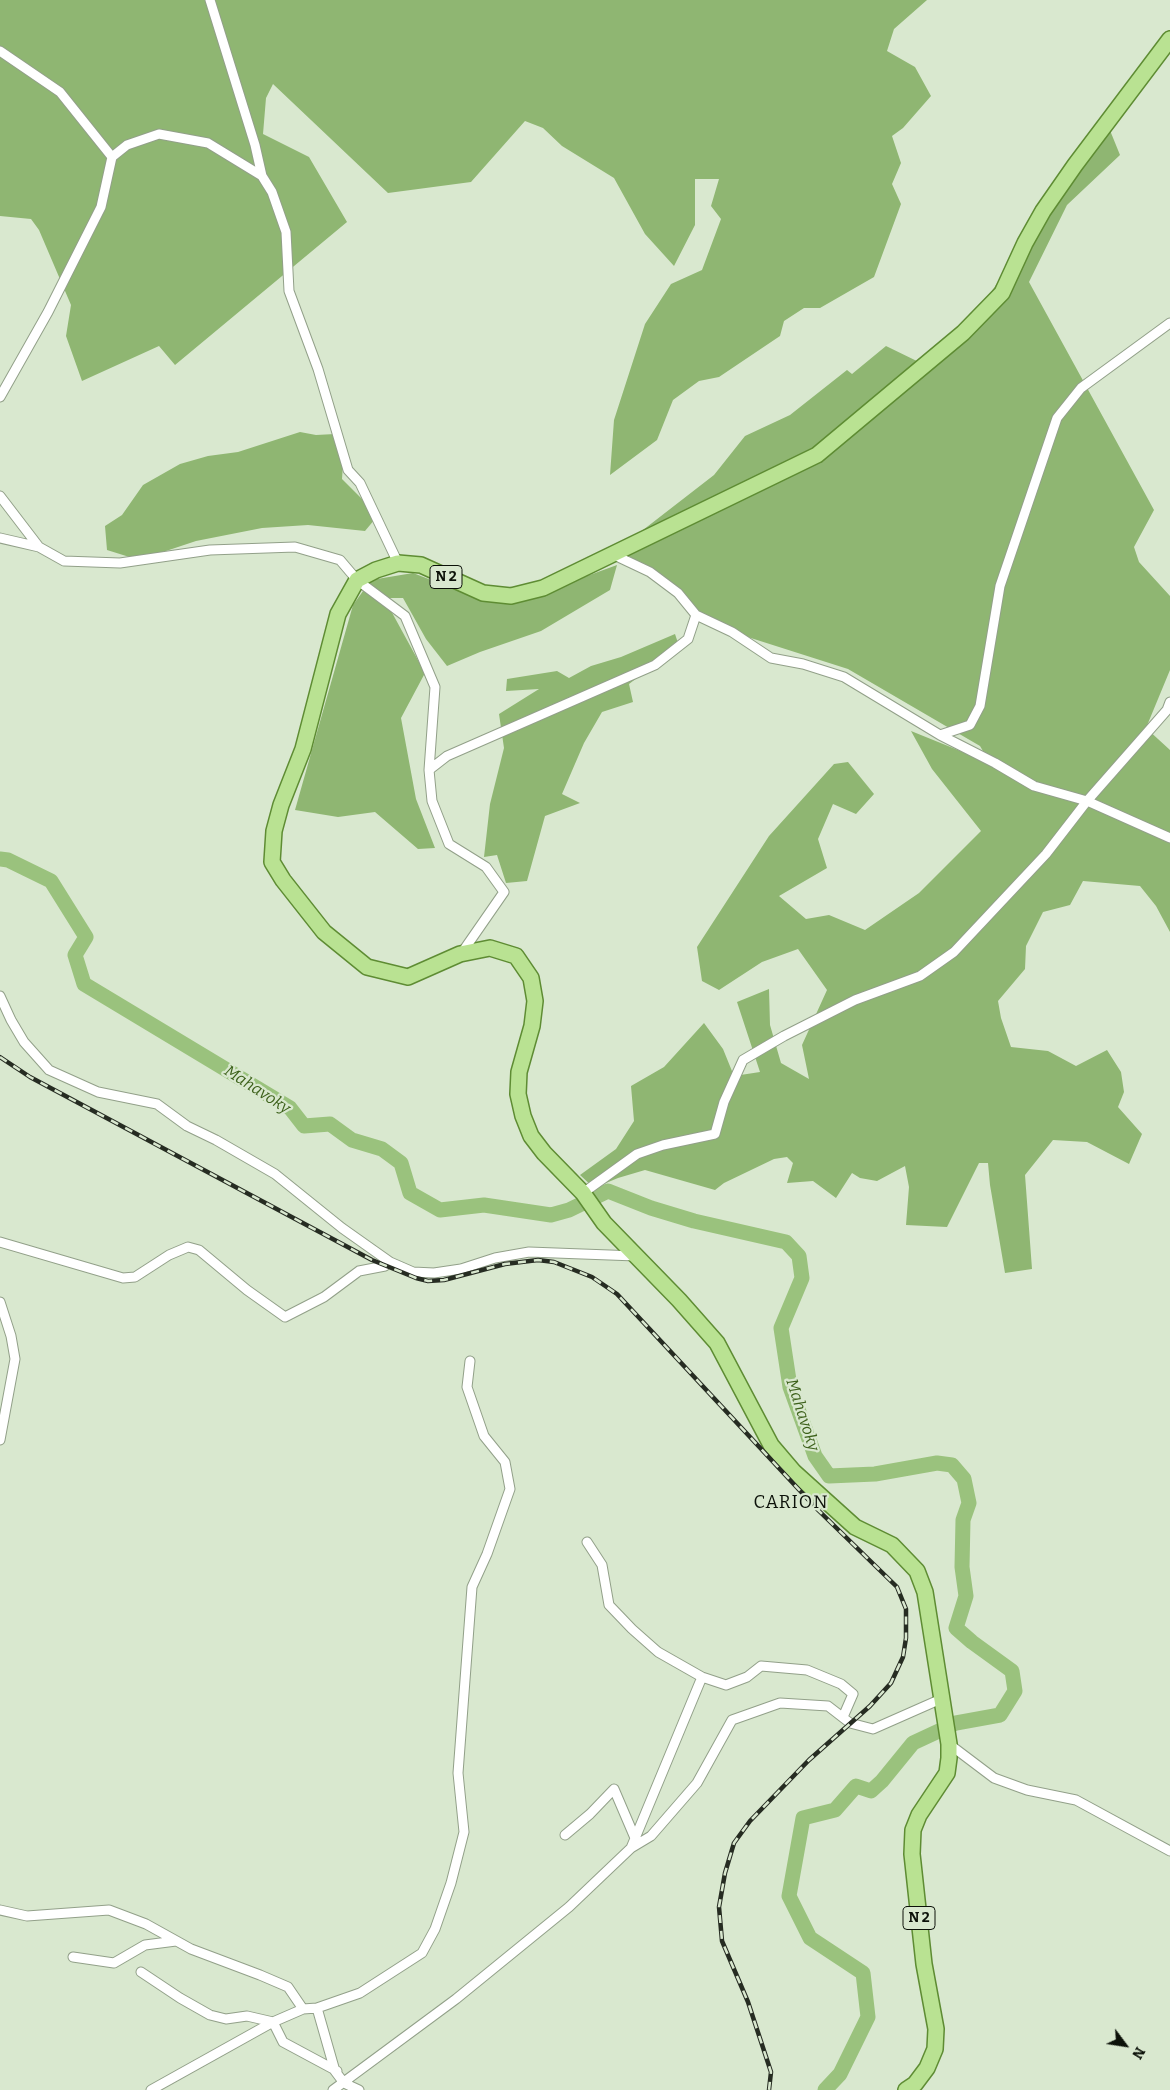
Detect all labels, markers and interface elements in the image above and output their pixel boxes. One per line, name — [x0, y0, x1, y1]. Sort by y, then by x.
road number: N 2 — [430, 566, 462, 588]
water label: Mahavoky — [220, 1062, 294, 1118]
water label: Mahavoky — [781, 1376, 823, 1454]
district label: CARION — [753, 1492, 829, 1514]
road number: N 2 — [903, 1906, 935, 1930]
north arrow — [1100, 2020, 1150, 2070]
text: N — [1128, 2044, 1148, 2062]

